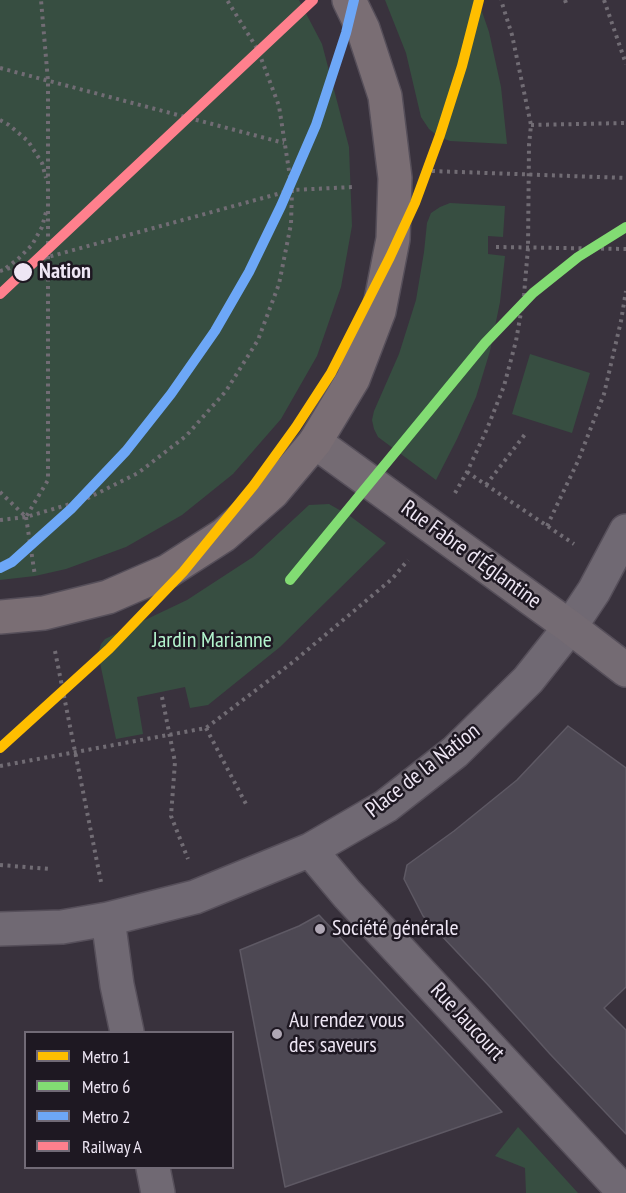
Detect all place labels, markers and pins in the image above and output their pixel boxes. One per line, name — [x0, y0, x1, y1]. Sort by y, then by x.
place label: Nation — [39, 259, 91, 285]
marker: Nation — [12, 261, 34, 283]
place label: Société générale — [332, 916, 459, 942]
marker: Société générale — [313, 922, 327, 936]
place label: Au rendez vous des saveurs — [289, 1008, 404, 1060]
marker: Au rendez vous des saveurs — [270, 1027, 284, 1041]

